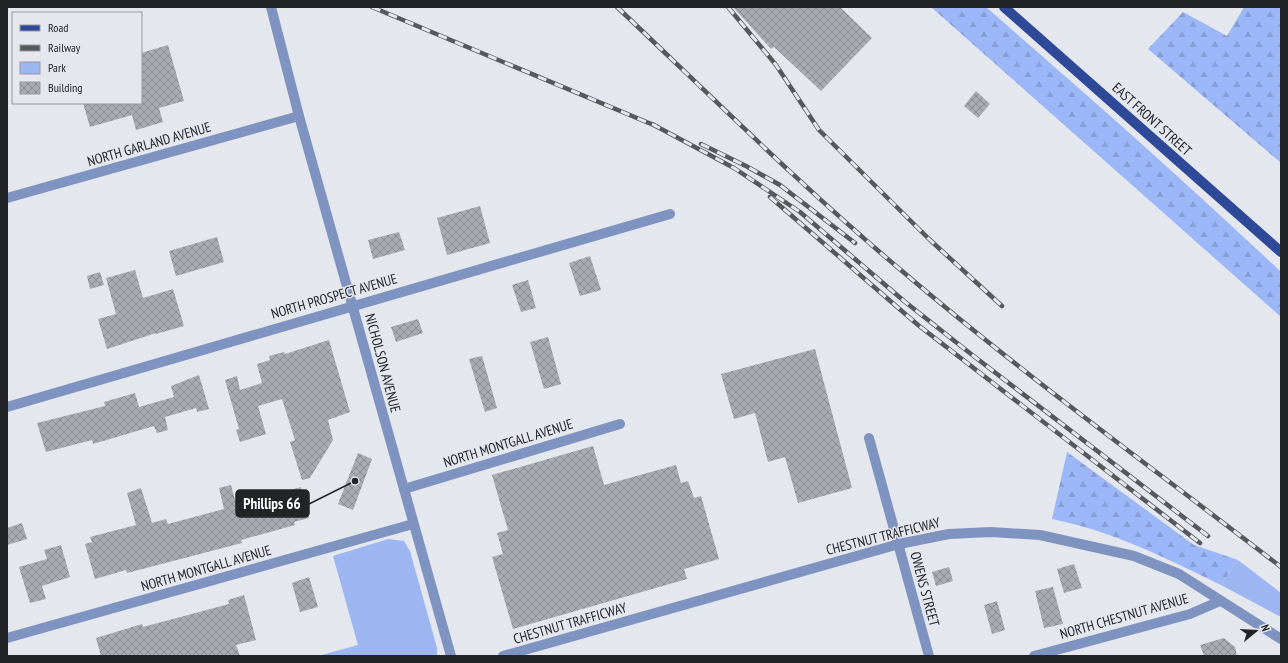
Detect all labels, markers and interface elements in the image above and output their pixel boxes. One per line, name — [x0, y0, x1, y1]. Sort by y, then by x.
legend — [12, 12, 142, 104]
text: Road — [48, 20, 68, 35]
text: Railway — [48, 40, 81, 55]
text: Park — [48, 60, 66, 75]
street label: EAST FRONT STREET — [1109, 79, 1196, 160]
text: Building — [48, 80, 83, 95]
street label: NORTH GARLAND AVENUE — [85, 118, 213, 170]
street label: NORTH PROSPECT AVENUE — [269, 269, 399, 323]
street label: NICHOLSON AVENUE — [361, 312, 405, 414]
street label: NORTH MONTGALL AVENUE — [441, 415, 575, 471]
callout: Phillips 66 — [236, 490, 309, 517]
text: Phillips 66 — [243, 494, 301, 513]
street label: CHESTNUT TRAFFICWAY — [824, 513, 943, 559]
street label: NORTH MONTGALL AVENUE — [139, 541, 273, 595]
street label: OWENS STREET — [906, 550, 944, 629]
street label: NORTH CHESTNUT AVENUE — [1058, 589, 1190, 643]
street label: CHESTNUT TRAFFICWAY — [511, 598, 629, 648]
north arrow — [1236, 611, 1276, 651]
text: N — [1258, 623, 1273, 633]

